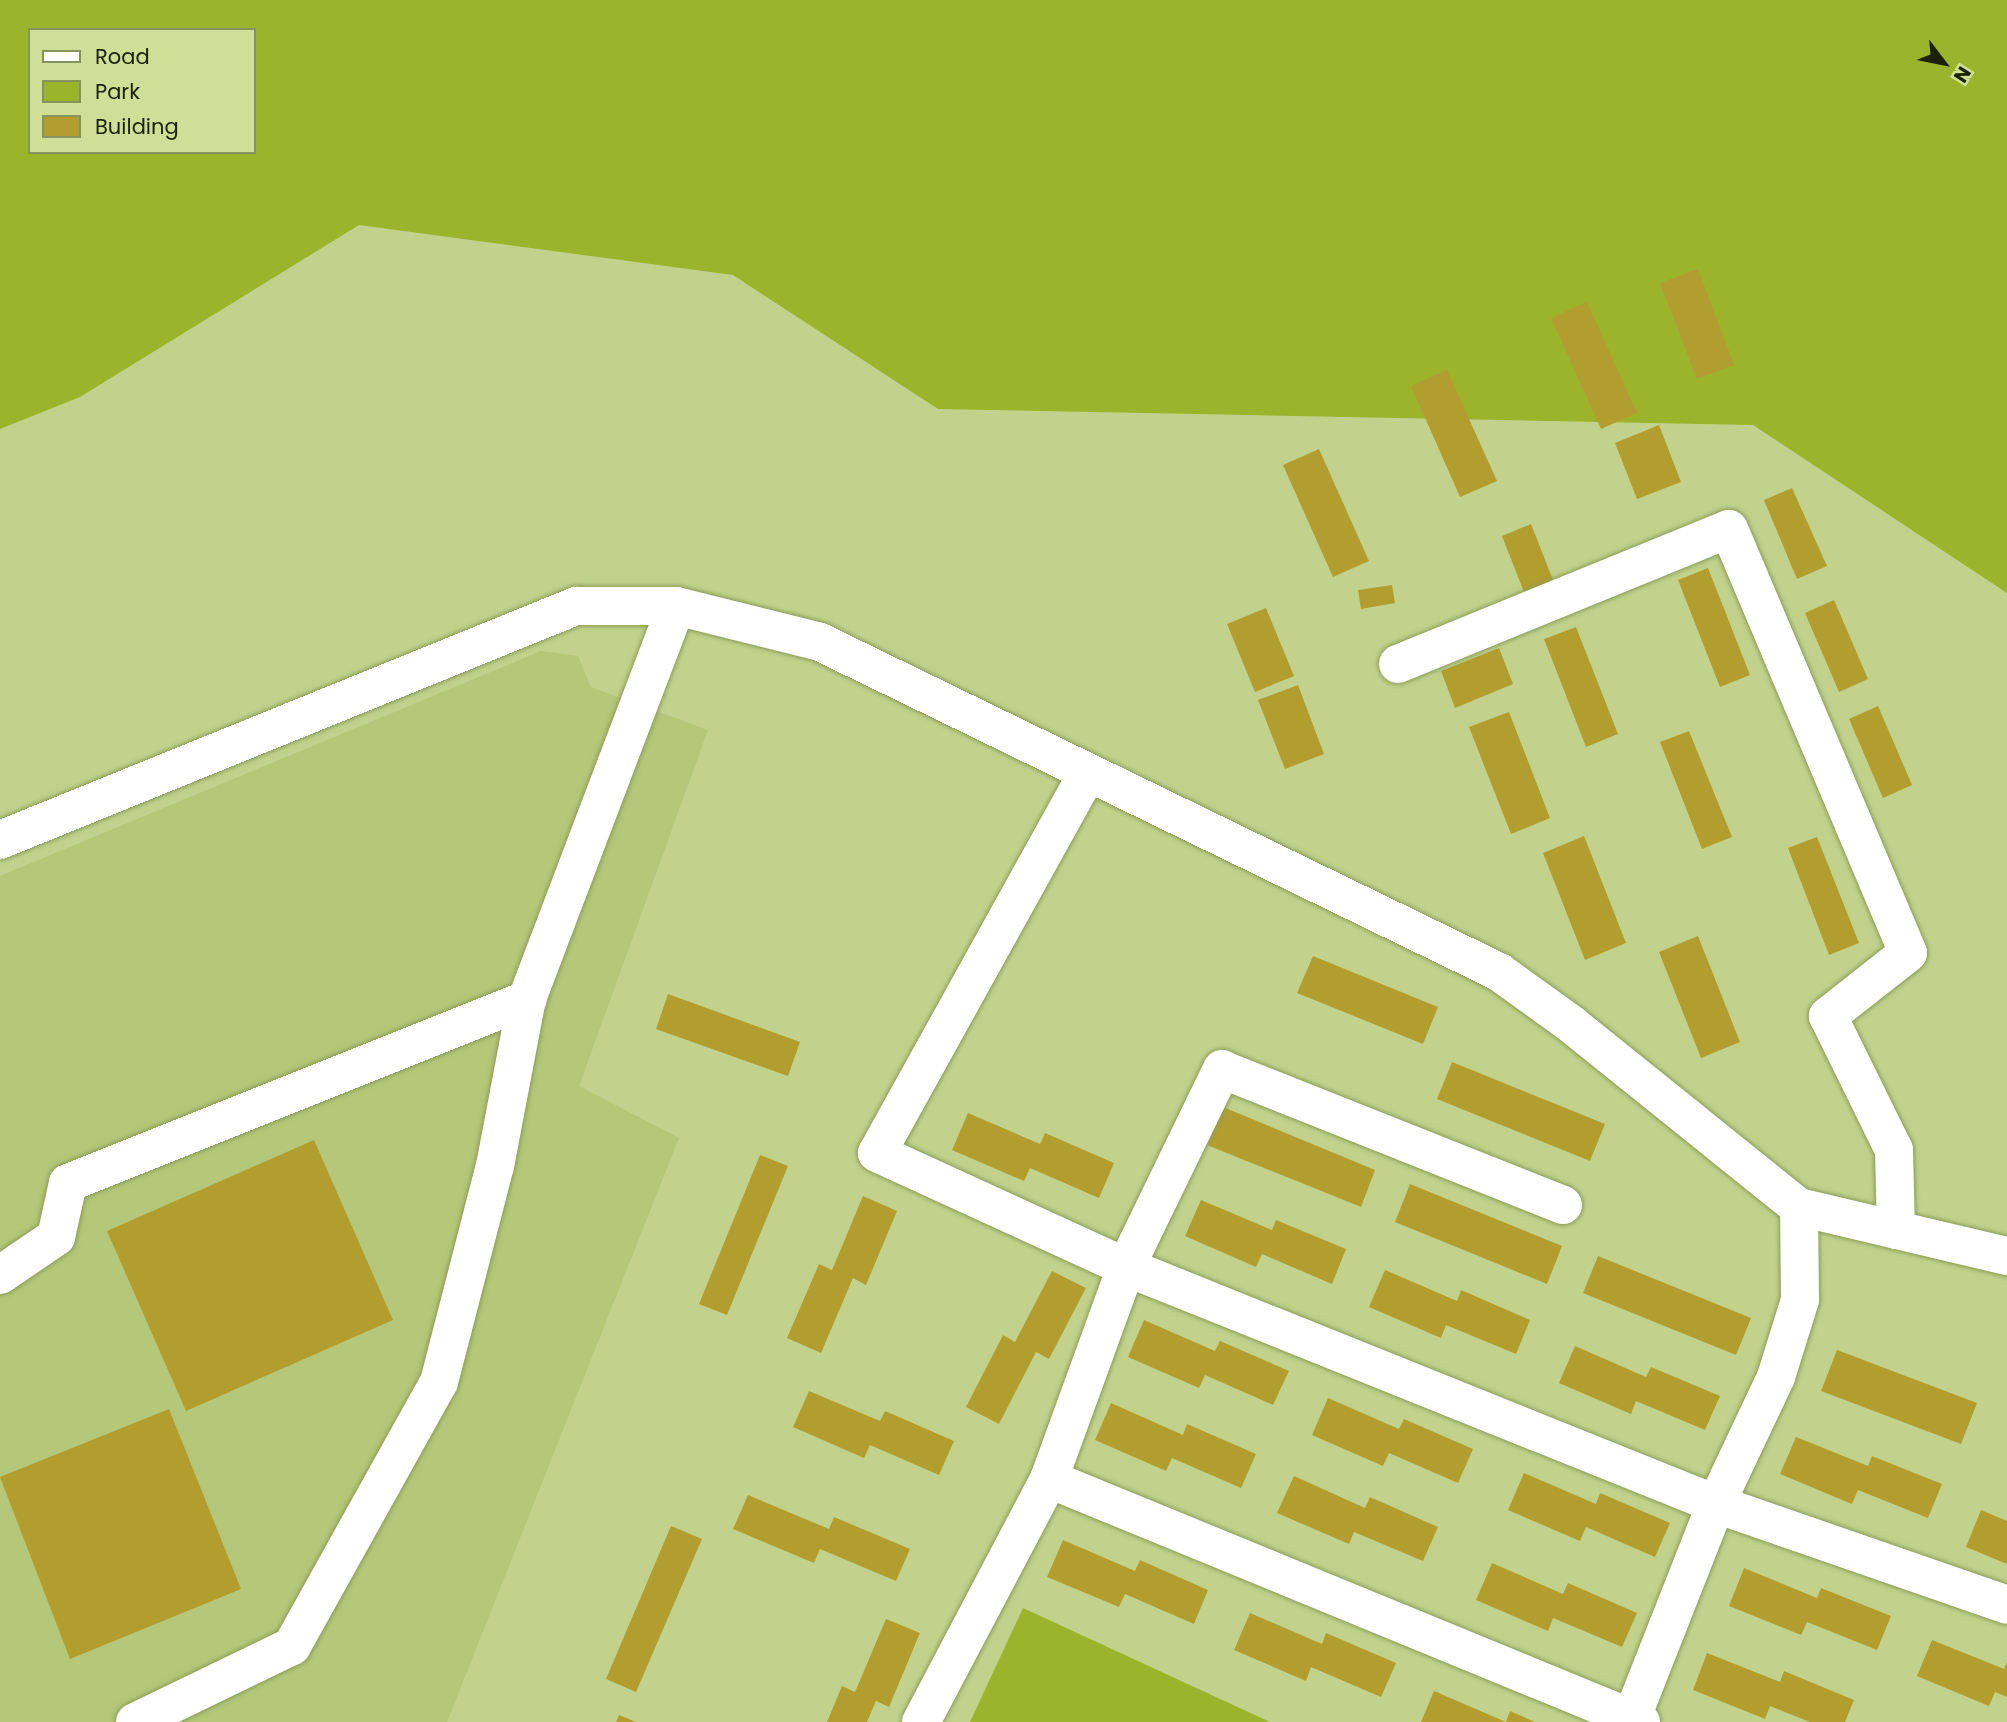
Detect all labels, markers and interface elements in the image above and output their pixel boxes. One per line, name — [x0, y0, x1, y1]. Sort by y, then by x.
legend — [28, 28, 256, 154]
north arrow — [1909, 28, 1979, 98]
text: Road — [95, 42, 150, 71]
text: N — [1947, 61, 1977, 88]
text: Park — [95, 77, 140, 106]
text: Building — [95, 112, 179, 141]

